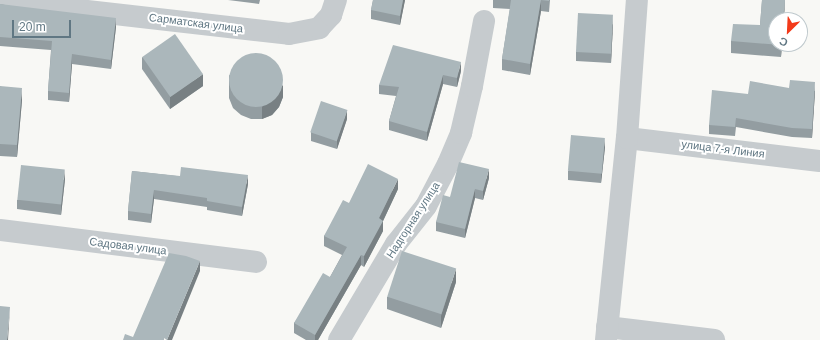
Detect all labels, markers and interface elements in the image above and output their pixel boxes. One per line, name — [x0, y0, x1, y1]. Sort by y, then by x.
street label: Сарматская улица — [148, 11, 244, 35]
scale bar — [14, 12, 73, 38]
north arrow — [768, 12, 808, 52]
text: 20 m — [19, 20, 46, 34]
text: С — [777, 35, 790, 49]
street label: улица 7-я Линия — [681, 137, 765, 161]
street label: Надгорная улица — [384, 180, 442, 260]
street label: Садовая улица — [89, 235, 167, 257]

